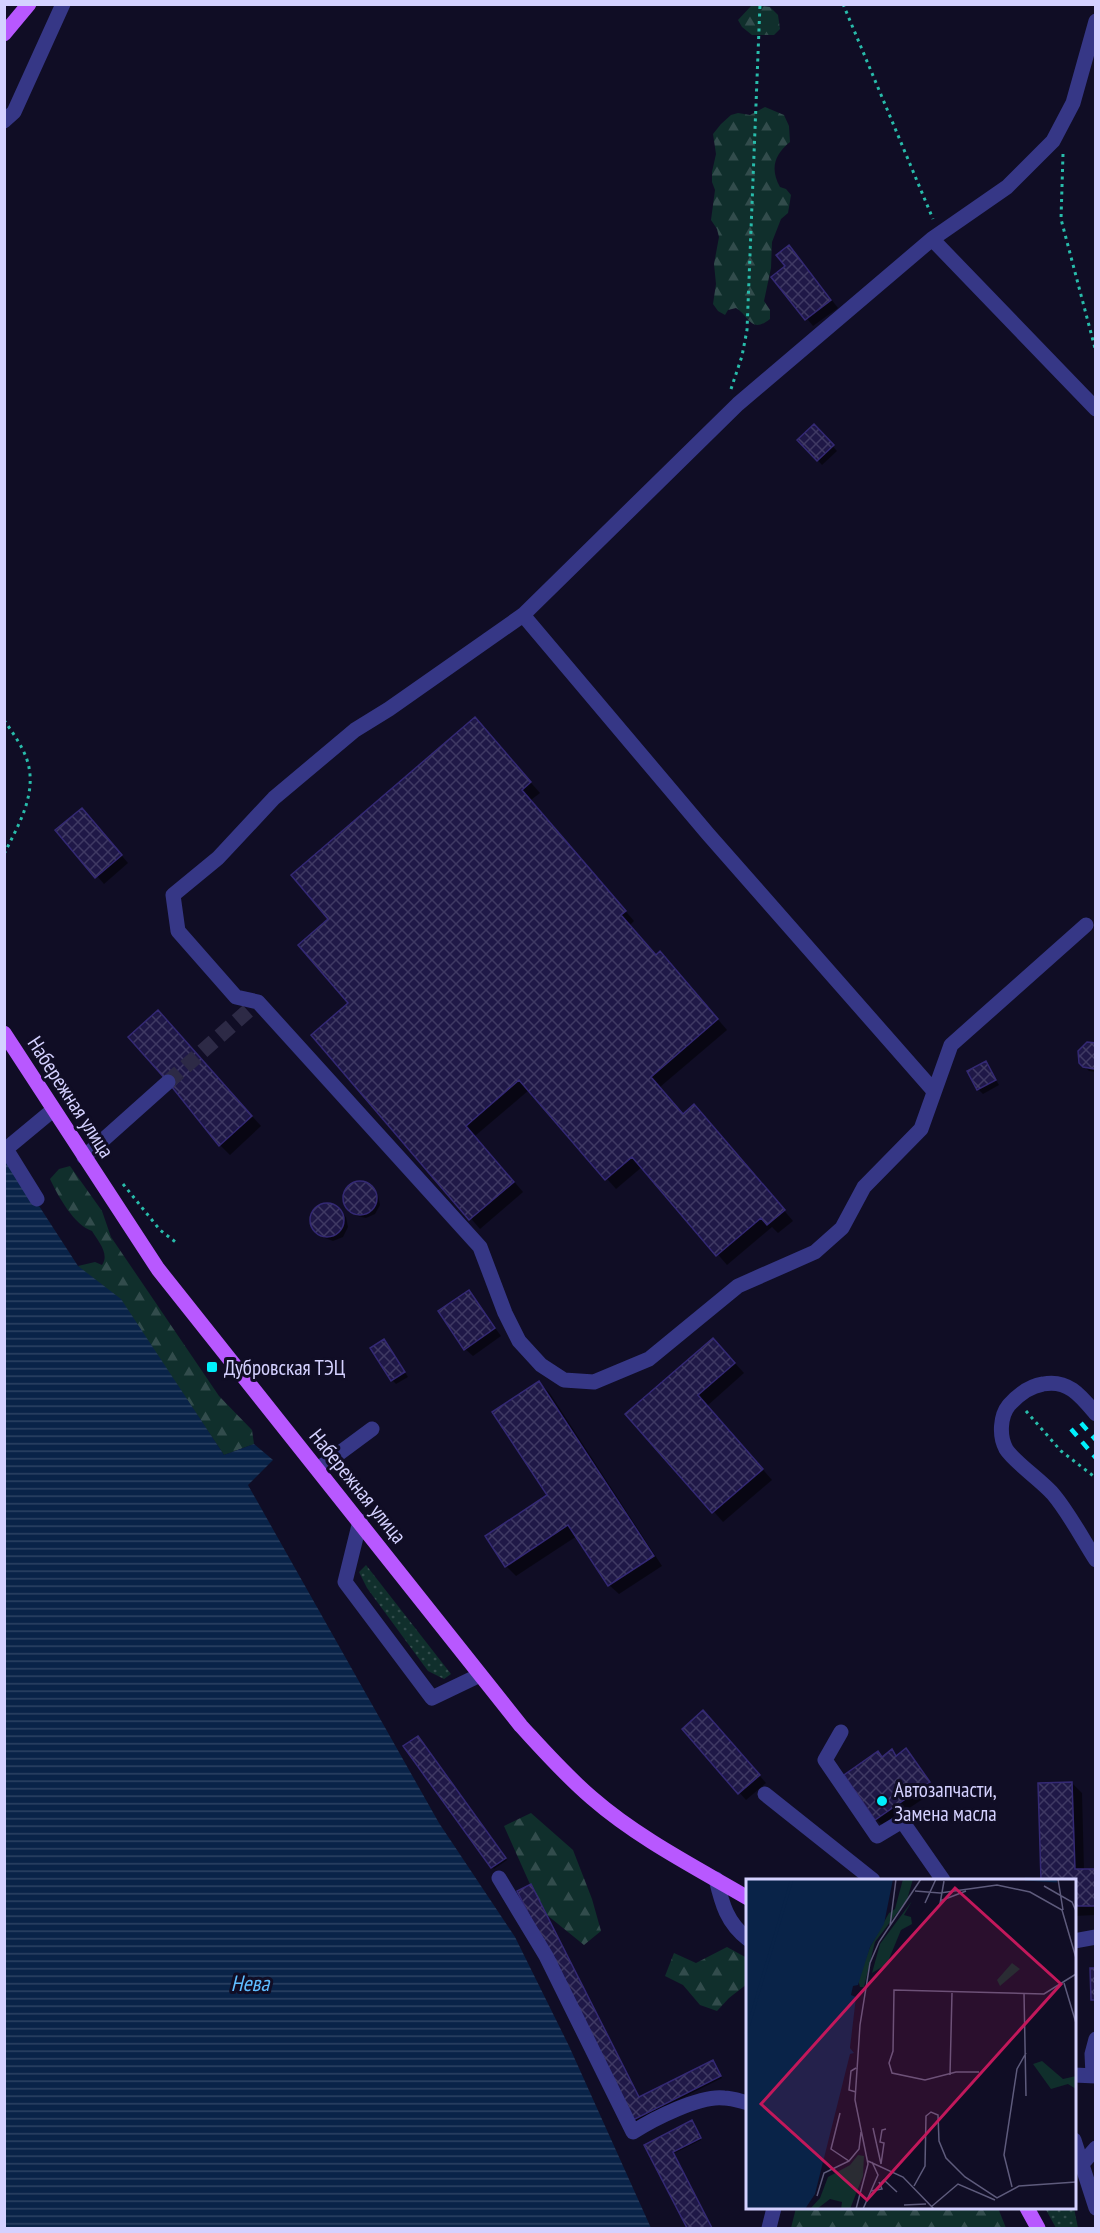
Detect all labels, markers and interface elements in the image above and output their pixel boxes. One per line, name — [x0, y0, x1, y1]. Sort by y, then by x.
street label: Набережная улица — [22, 1031, 120, 1163]
place label: Дубровская ТЭЦ — [224, 1354, 346, 1381]
marker: Дубровская ТЭЦ — [205, 1360, 219, 1374]
street label: Набережная улица — [304, 1423, 412, 1549]
place label: Автозапчасти, Замена масла — [894, 1776, 997, 1827]
marker: Автозапчасти, Замена масла — [875, 1794, 889, 1808]
inset map — [746, 1879, 1076, 2209]
water label: Нева — [231, 1969, 270, 1997]

